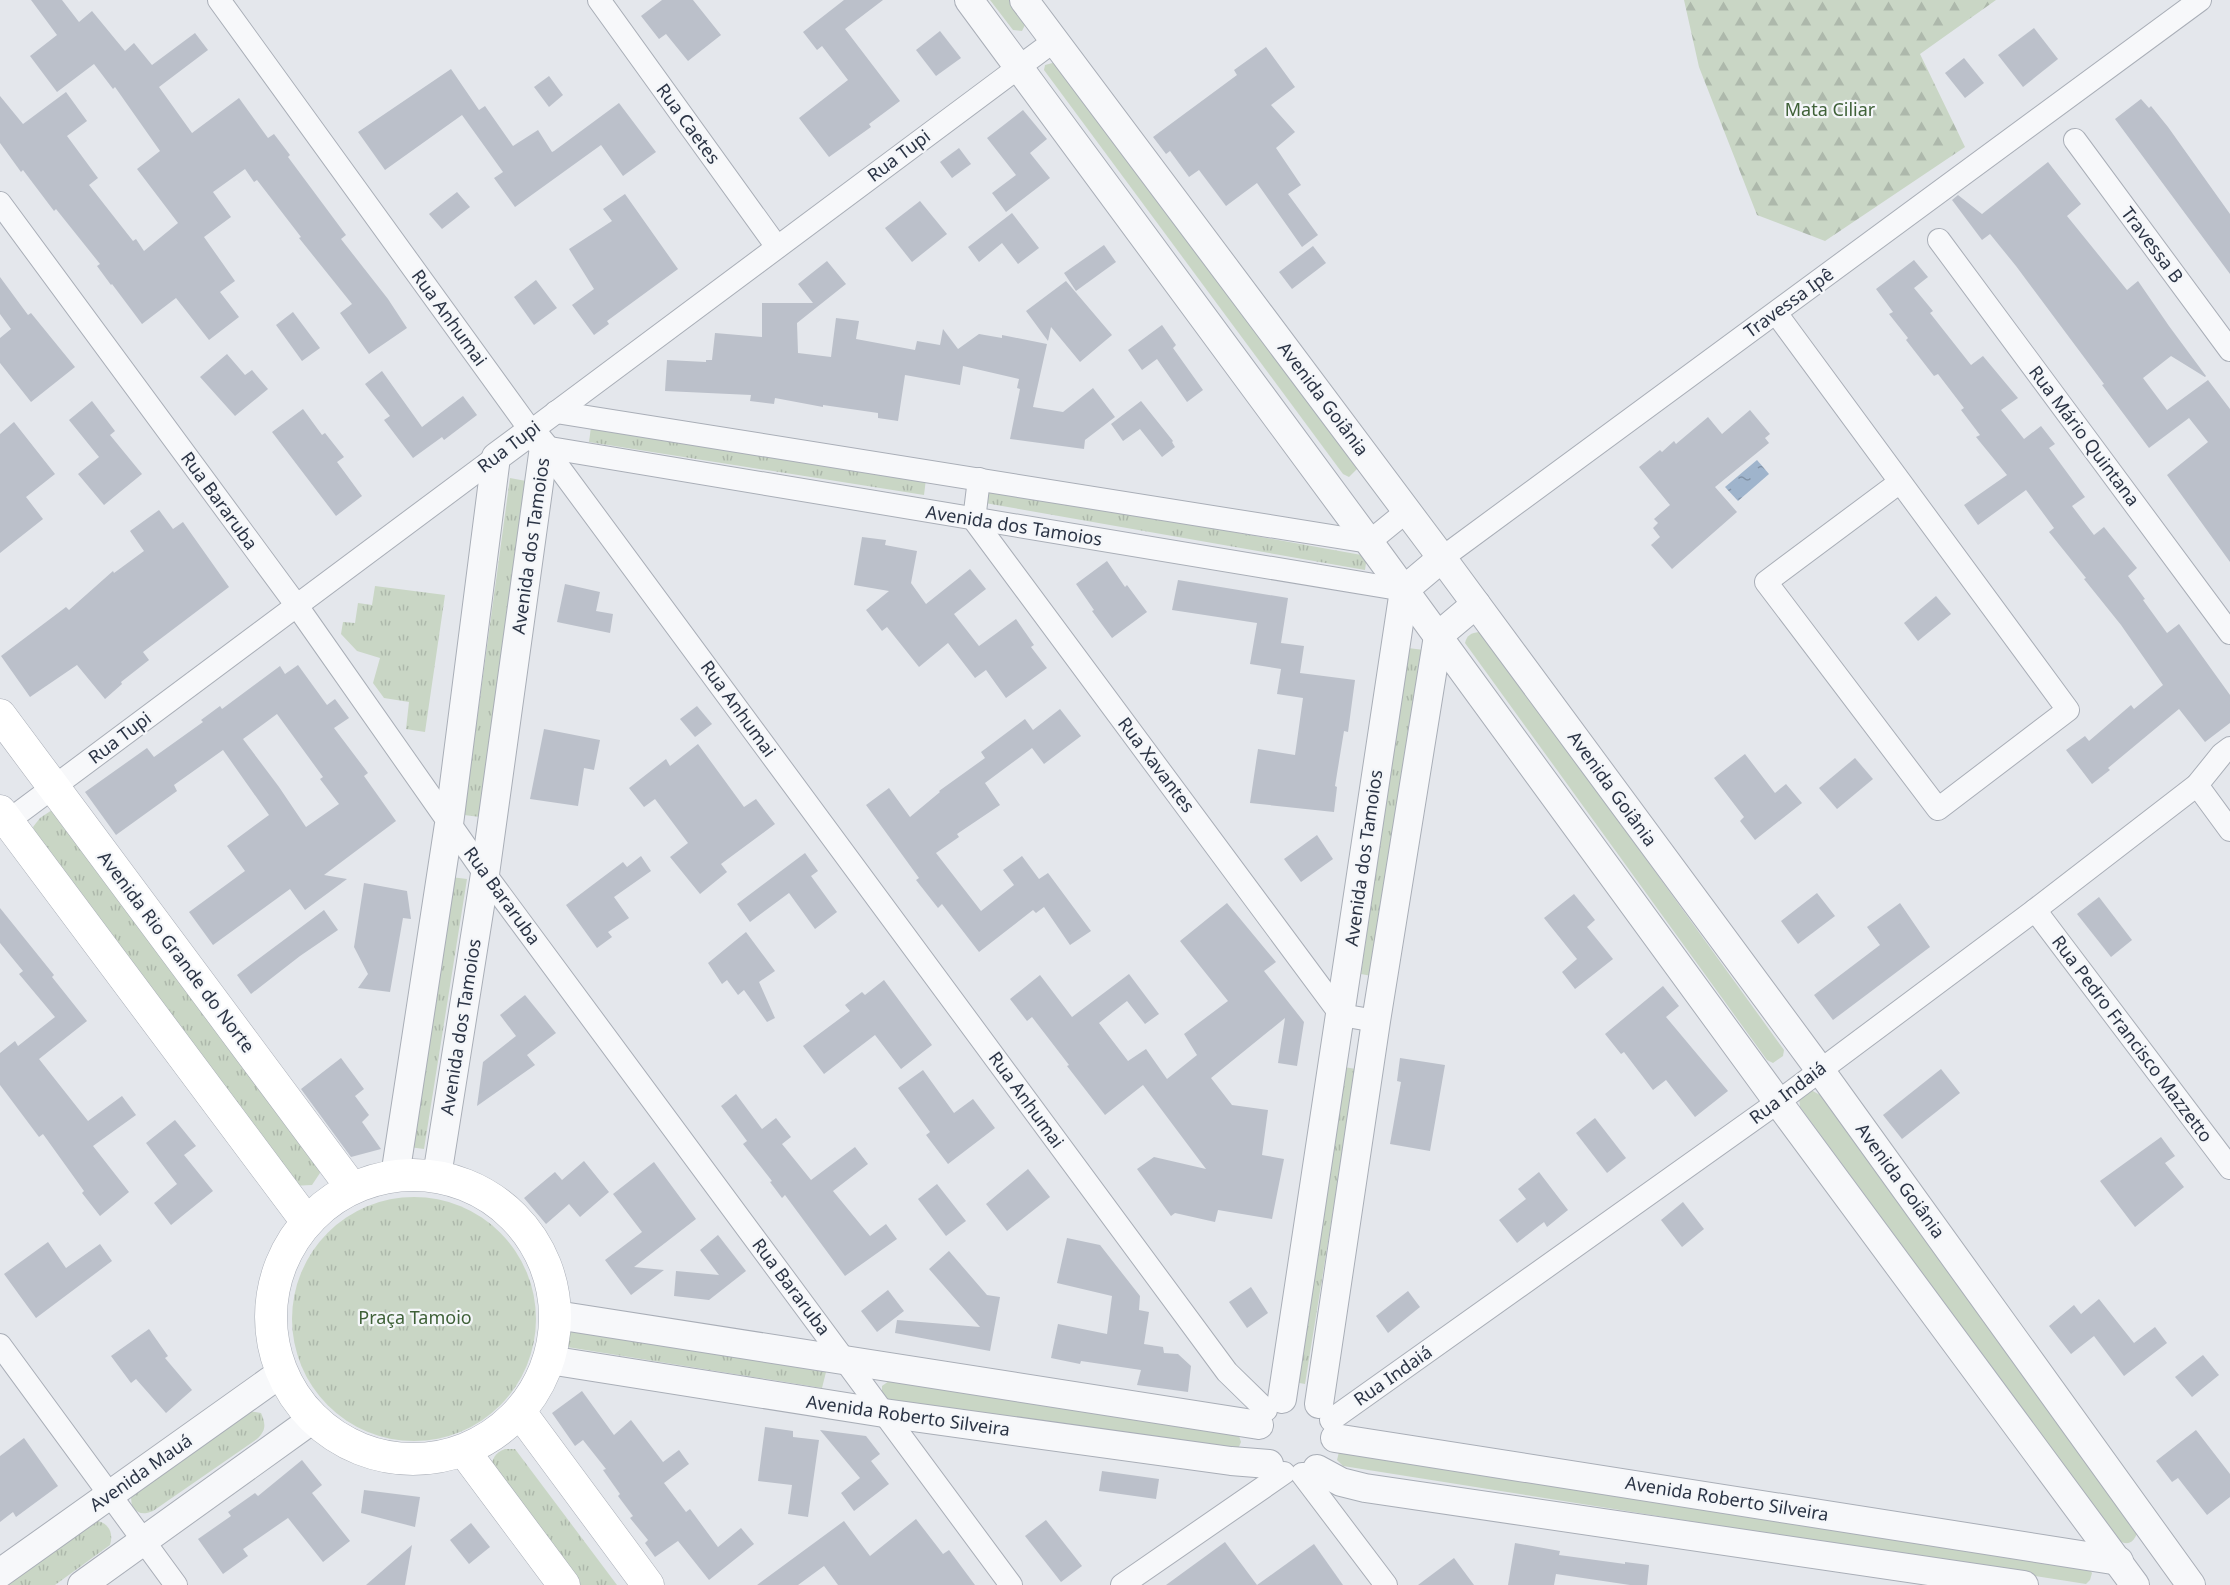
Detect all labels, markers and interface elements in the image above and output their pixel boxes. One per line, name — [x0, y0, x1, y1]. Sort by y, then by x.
street label: Rua Caetes — [651, 78, 726, 168]
park label: Mata Ciliar — [1785, 97, 1876, 121]
street label: Rua Tupi — [862, 124, 935, 187]
street label: Travessa B — [2116, 202, 2189, 287]
street label: Travessa Ipê — [1739, 262, 1838, 343]
street label: Rua Anhumai — [407, 264, 493, 370]
street label: Avenida Goiânia — [1273, 336, 1375, 460]
street label: Rua Mário Quintana — [2024, 360, 2146, 510]
street label: Rua Tupi — [472, 415, 545, 478]
street label: Rua Bararuba — [176, 447, 264, 554]
street label: Avenida dos Tamoios — [506, 456, 554, 636]
street label: Avenida dos Tamoios — [924, 499, 1104, 551]
street label: Rua Anhumai — [696, 655, 782, 761]
street label: Rua Tupi — [83, 706, 156, 769]
street label: Rua Xavantes — [1113, 712, 1201, 817]
street label: Avenida Goiânia — [1563, 726, 1663, 851]
street label: Avenida dos Tamoios — [1339, 768, 1387, 948]
street label: Rua Bararuba — [459, 842, 547, 949]
street label: Avenida Rio Grande do Norte — [93, 846, 261, 1057]
street label: Rua Pedro Francisco Mazzetto — [2047, 930, 2219, 1147]
street label: Avenida dos Tamoios — [434, 937, 486, 1117]
street label: Rua Anhumai — [984, 1046, 1070, 1152]
street label: Rua Indaiá — [1744, 1055, 1831, 1129]
street label: Avenida Goiânia — [1851, 1118, 1951, 1243]
street label: Rua Bararuba — [747, 1233, 836, 1340]
park label: Praça Tamoio — [358, 1305, 472, 1329]
street label: Rua Indaiá — [1349, 1339, 1436, 1411]
street label: Avenida Roberto Silveira — [805, 1389, 1012, 1441]
street label: Avenida Mauá — [84, 1428, 196, 1516]
street label: Avenida Roberto Silveira — [1624, 1470, 1831, 1526]

